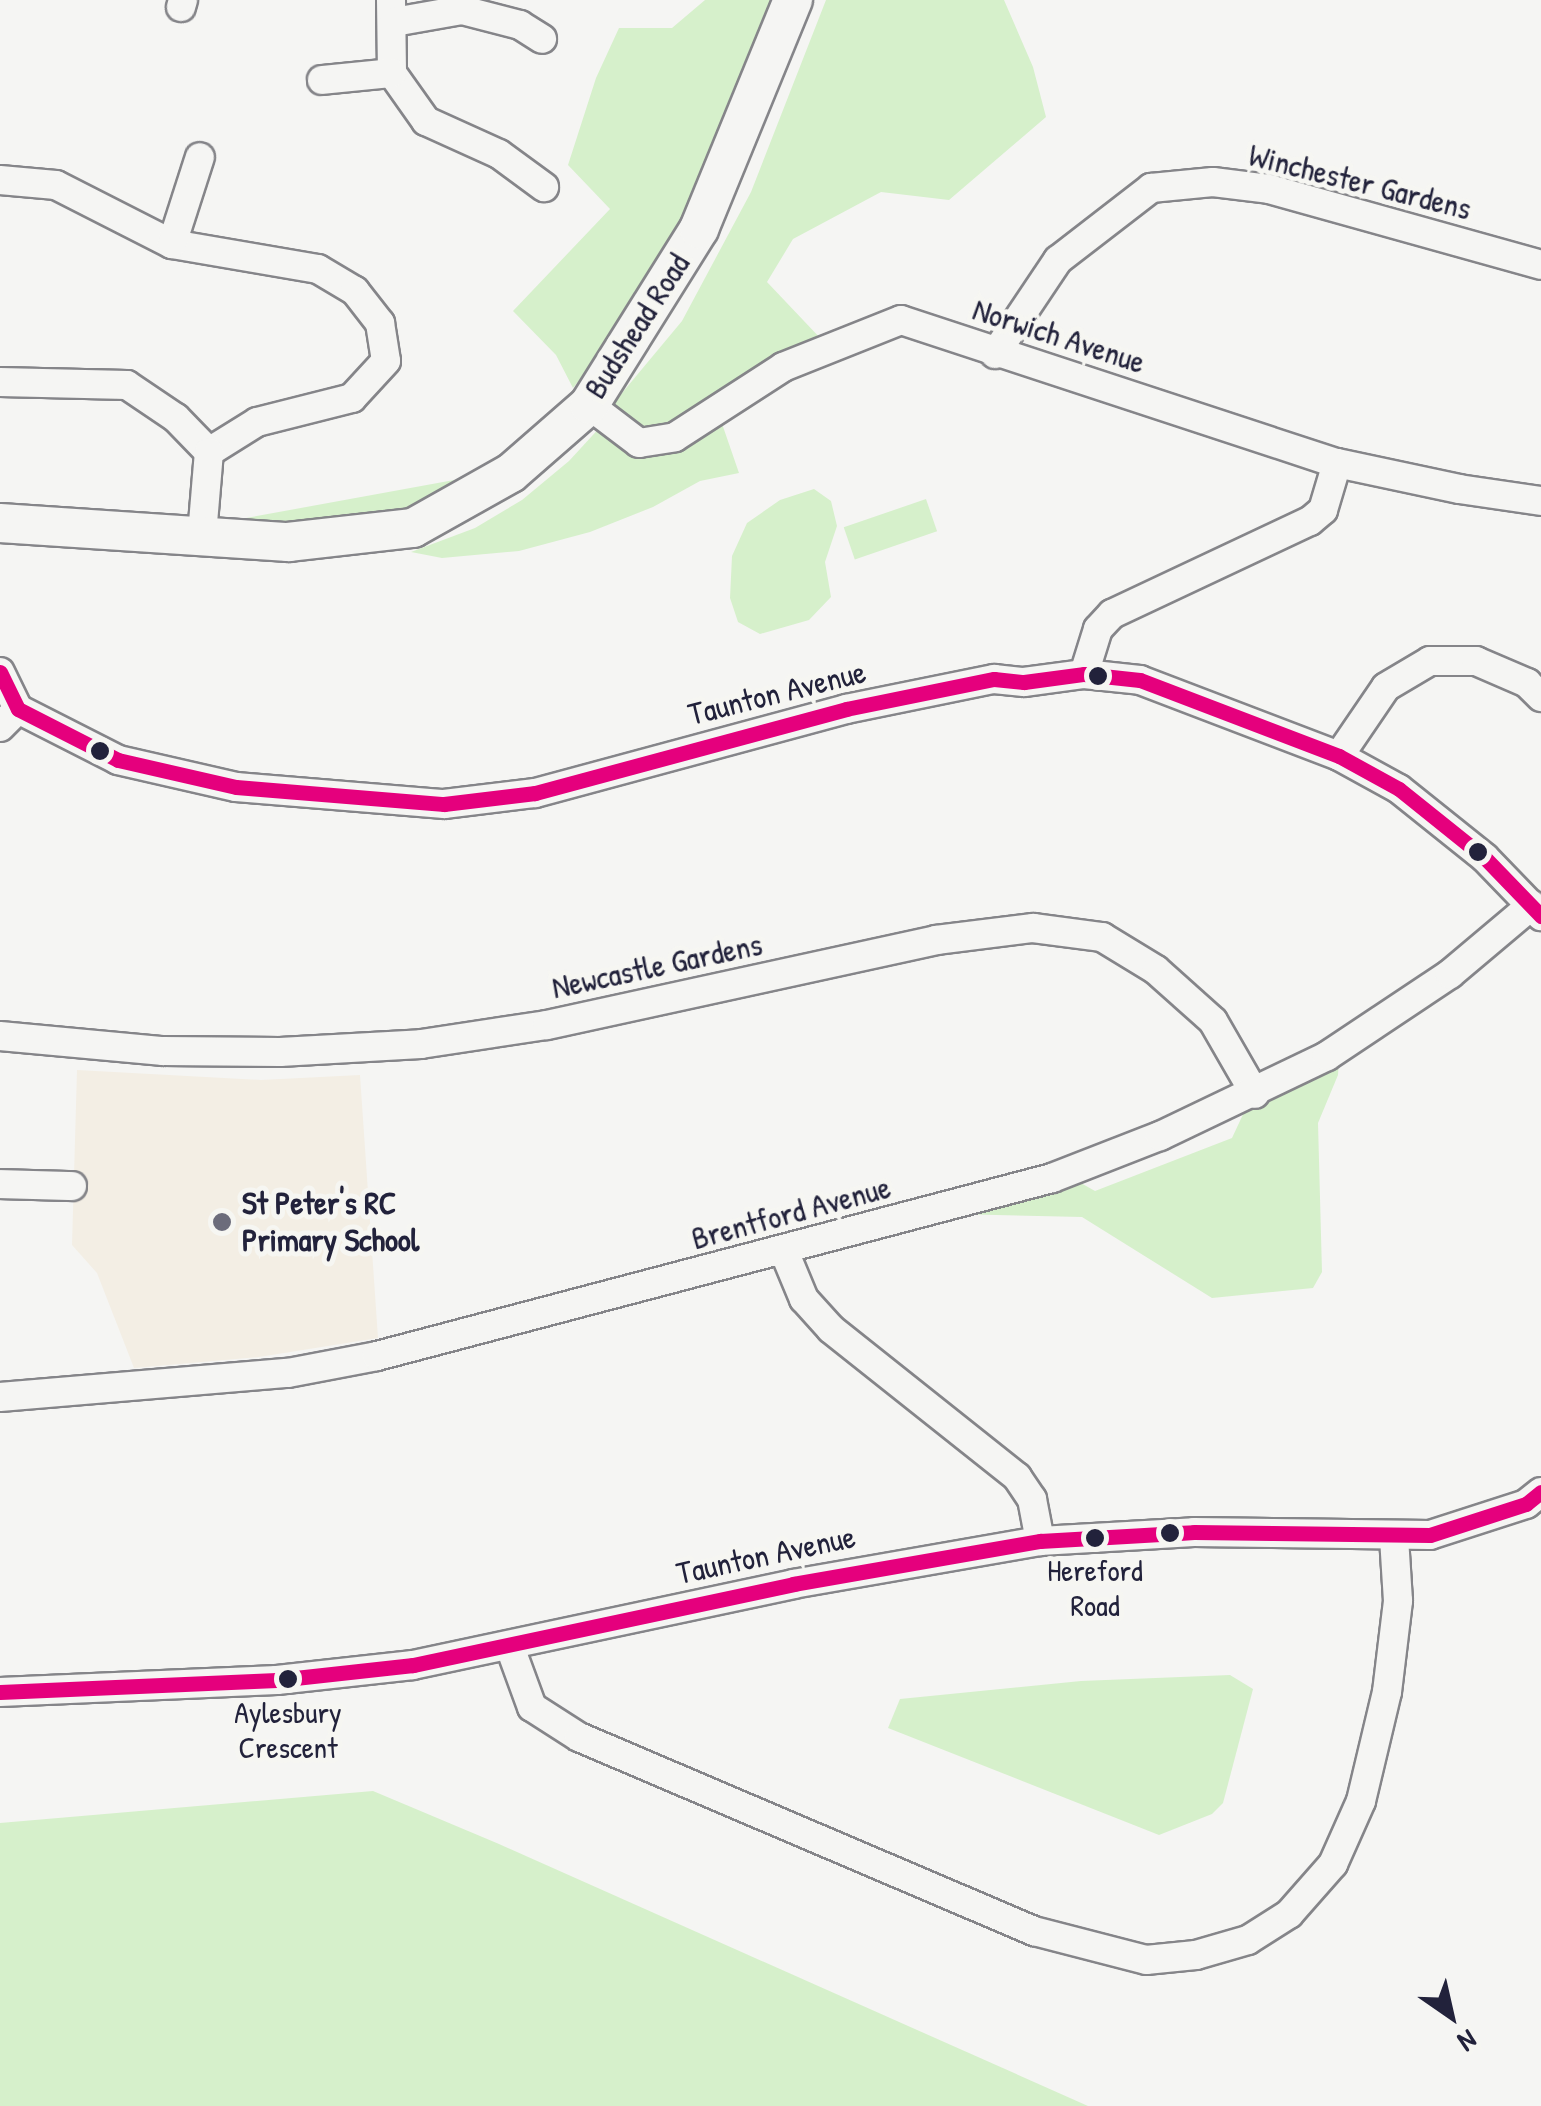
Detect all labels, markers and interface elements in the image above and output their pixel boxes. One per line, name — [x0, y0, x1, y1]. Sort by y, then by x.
street label: Winchester Gardens — [1245, 136, 1475, 228]
street label: Budshead Road — [576, 246, 698, 406]
street label: Norwich Avenue — [968, 290, 1150, 382]
street label: Taunton Avenue — [684, 652, 870, 734]
unlabelled marker — [1088, 666, 1108, 686]
unlabelled marker — [90, 741, 110, 761]
unlabelled marker — [1468, 842, 1488, 862]
street label: Newcastle Gardens — [548, 925, 766, 1007]
street label: Brentford Avenue — [687, 1168, 895, 1258]
place label: St Peter's RC Primary School — [242, 1185, 419, 1260]
marker: St Peter's RC Primary School — [211, 1211, 233, 1233]
street label: Taunton Avenue — [673, 1517, 859, 1593]
unlabelled marker — [1160, 1523, 1180, 1543]
marker: Hereford Road — [1085, 1528, 1105, 1548]
place label: Hereford Road — [1047, 1552, 1143, 1622]
marker: Aylesbury Crescent — [278, 1669, 298, 1689]
place label: Aylesbury Crescent — [234, 1694, 342, 1764]
north arrow — [1401, 1966, 1501, 2066]
text: N — [1451, 2021, 1485, 2061]

